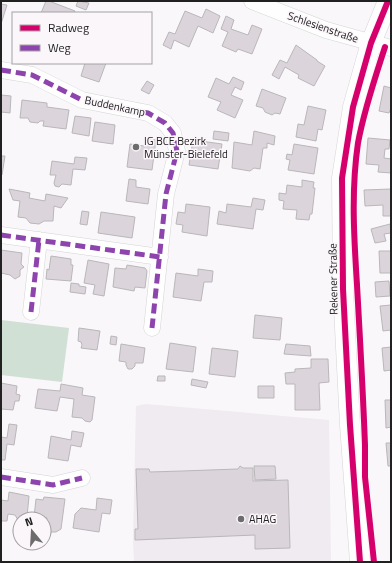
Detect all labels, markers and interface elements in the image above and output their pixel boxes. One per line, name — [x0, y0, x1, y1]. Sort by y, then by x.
street label: Schlesienstraße — [285, 7, 361, 47]
legend — [12, 12, 152, 64]
text: Radweg — [48, 18, 89, 37]
text: Weg — [48, 38, 71, 57]
street label: Buddenkamp — [83, 92, 147, 120]
place label: IG BCE Bezirk Münster-Bielefeld — [144, 133, 228, 162]
marker: IG BCE Bezirk Münster-Bielefeld — [131, 142, 141, 152]
street label: Rekener Straße — [324, 243, 342, 315]
north arrow — [12, 511, 52, 551]
place label: AHAG — [249, 511, 276, 527]
text: N — [23, 513, 35, 530]
marker: AHAG — [236, 514, 246, 524]

